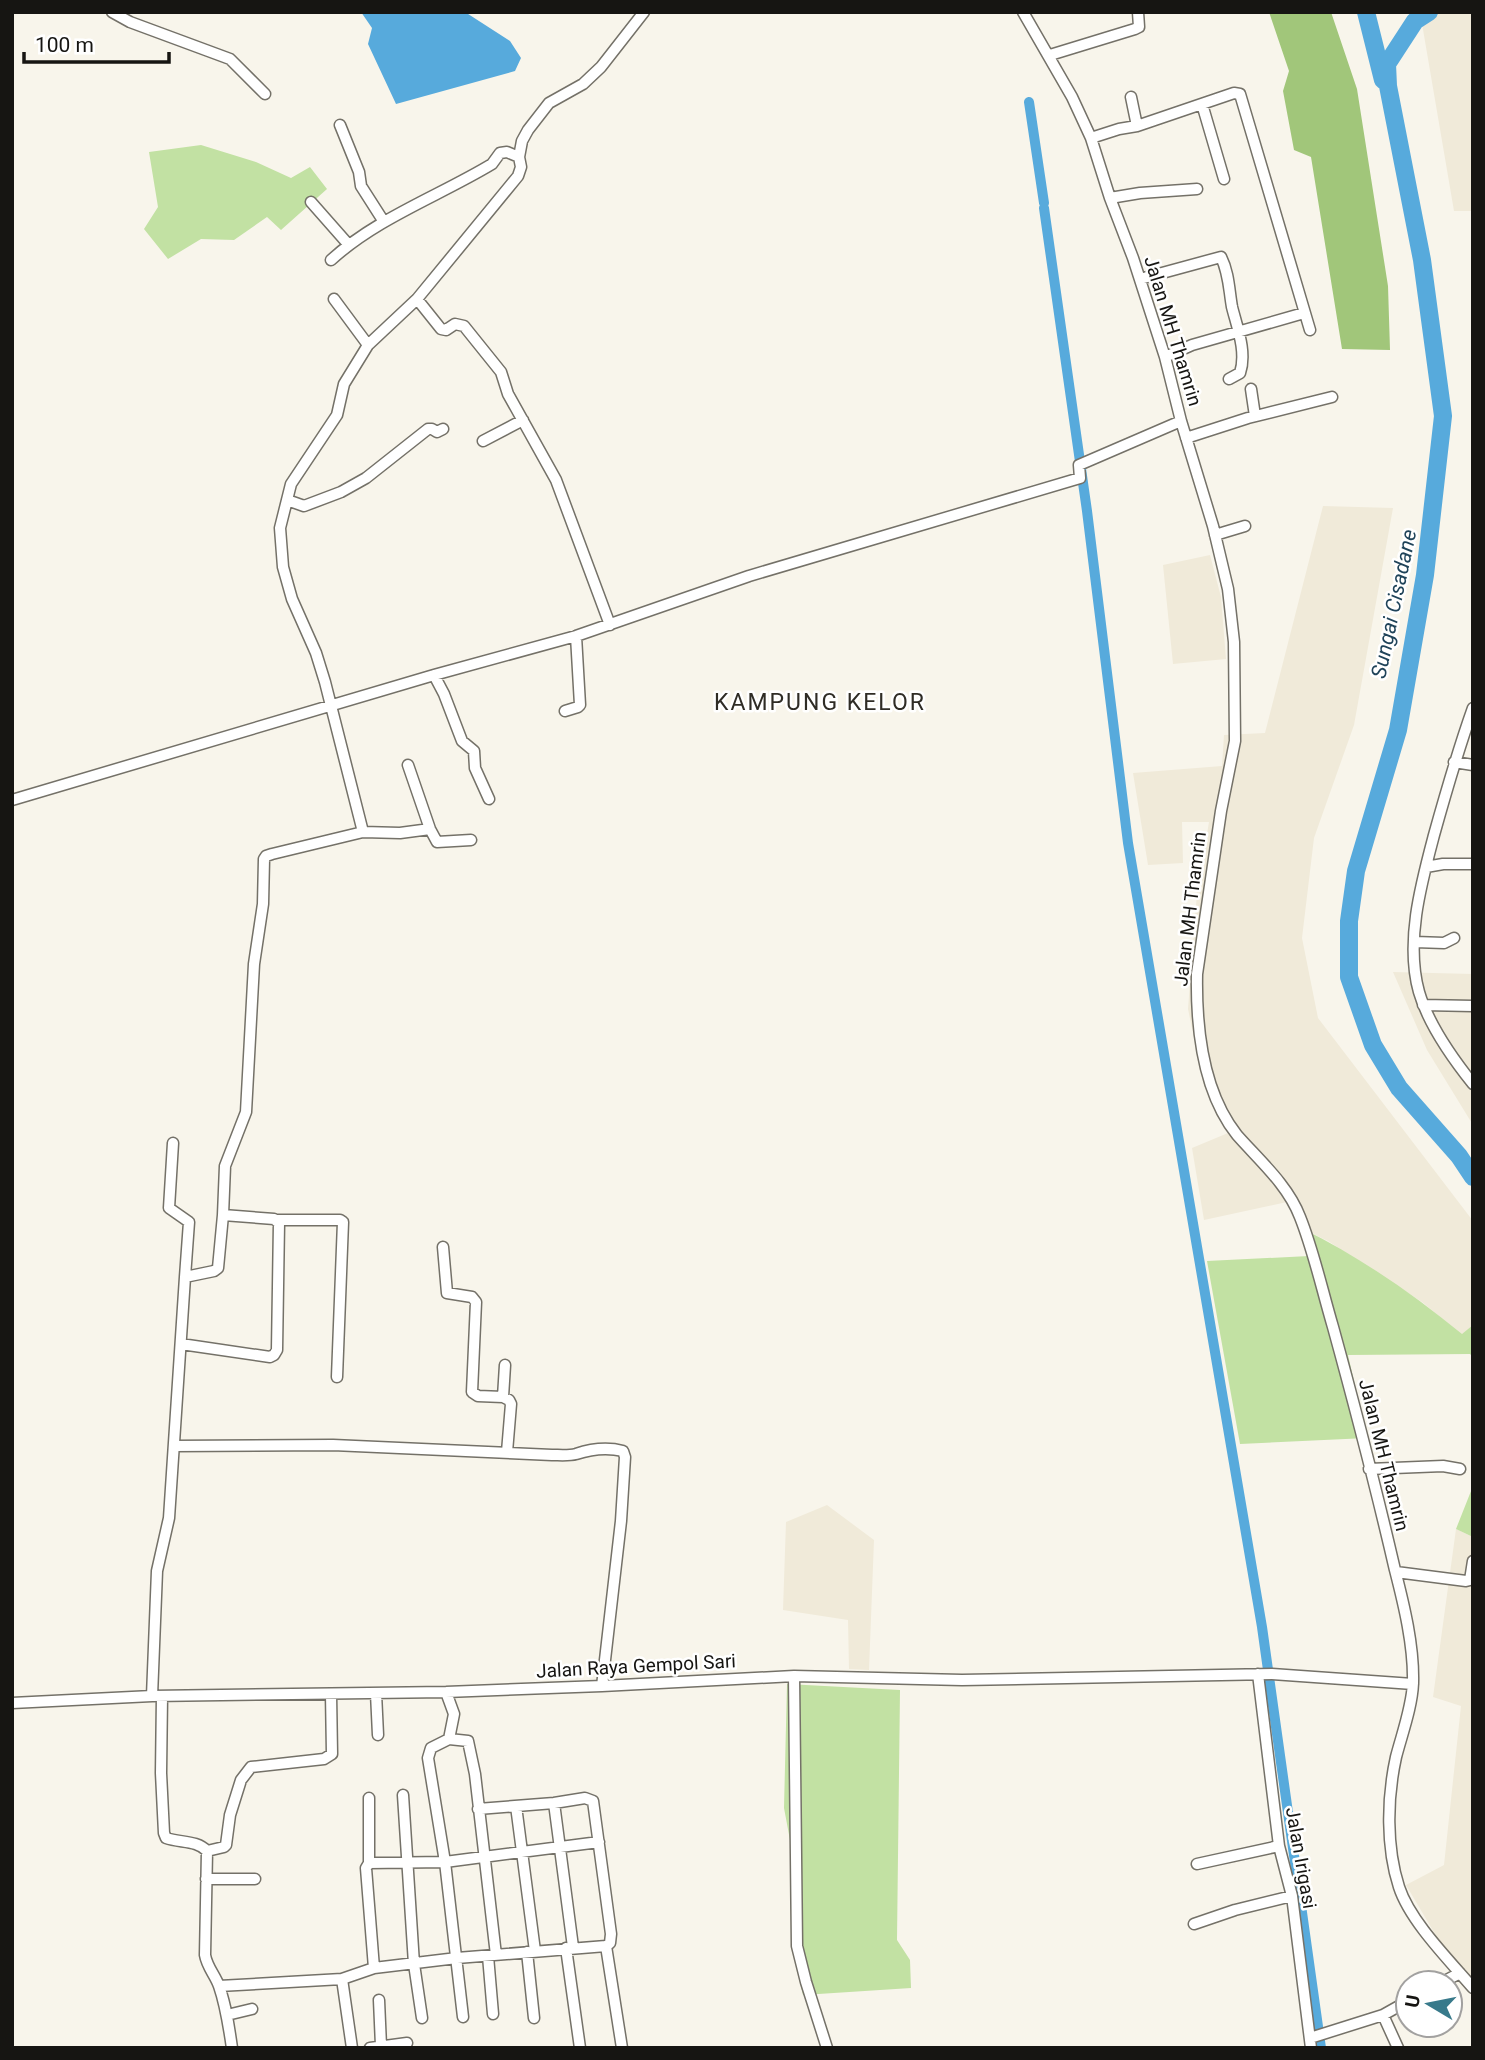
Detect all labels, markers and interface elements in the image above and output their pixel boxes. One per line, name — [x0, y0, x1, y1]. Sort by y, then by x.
scale bar — [24, 21, 170, 65]
text: 100 m — [35, 33, 94, 57]
street label: Jalan MH Thamrin — [1139, 253, 1207, 409]
water label: Sungai Cisadane — [1366, 527, 1422, 681]
district label: KAMPUNG KELOR — [714, 689, 926, 716]
street label: Jalan MH Thamrin — [1169, 830, 1211, 988]
street label: Jalan MH Thamrin — [1354, 1377, 1414, 1533]
street label: Jalan Raya Gempol Sari — [536, 1649, 736, 1683]
street label: Jalan Irigasi — [1281, 1805, 1321, 1911]
north arrow — [1394, 1969, 1464, 2039]
text: U — [1400, 1993, 1425, 2009]

